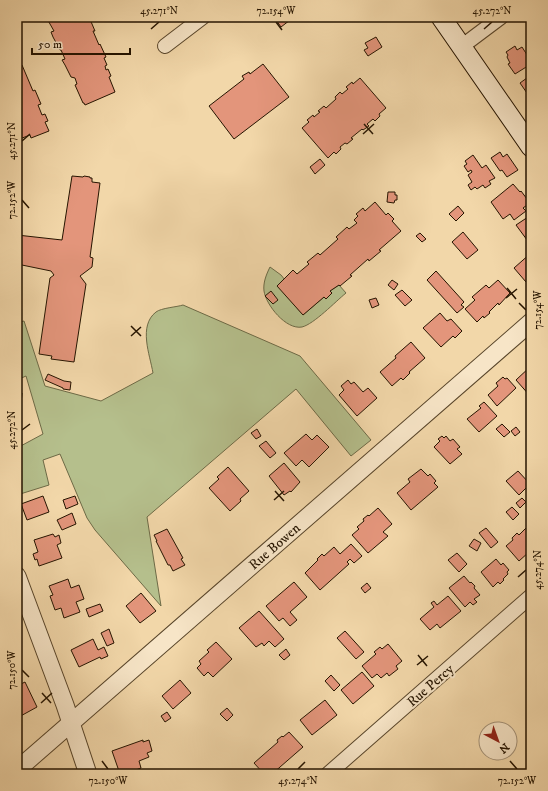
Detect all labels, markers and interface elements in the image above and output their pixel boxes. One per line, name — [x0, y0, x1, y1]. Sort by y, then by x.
text: 45.271°N — [140, 5, 178, 17]
text: 72.154°W — [257, 5, 296, 17]
text: 45.272°N — [473, 5, 512, 17]
scale bar — [32, 30, 130, 56]
text: 50 m — [38, 37, 62, 52]
text: 45.271°N — [6, 122, 18, 160]
text: 72.152°W — [6, 180, 18, 219]
text: 72.154°W — [532, 290, 544, 329]
text: 45.272°N — [6, 411, 18, 450]
street label: Rue Bowen — [245, 519, 305, 574]
text: 45.274°N — [532, 550, 544, 590]
text: 72.150°W — [6, 650, 18, 690]
street label: Rue Percy — [403, 660, 458, 711]
north arrow — [478, 721, 518, 761]
text: N — [496, 740, 512, 756]
text: 72.150°W — [88, 775, 128, 787]
text: 45.274°N — [278, 775, 318, 787]
text: 72.152°W — [498, 775, 537, 787]

